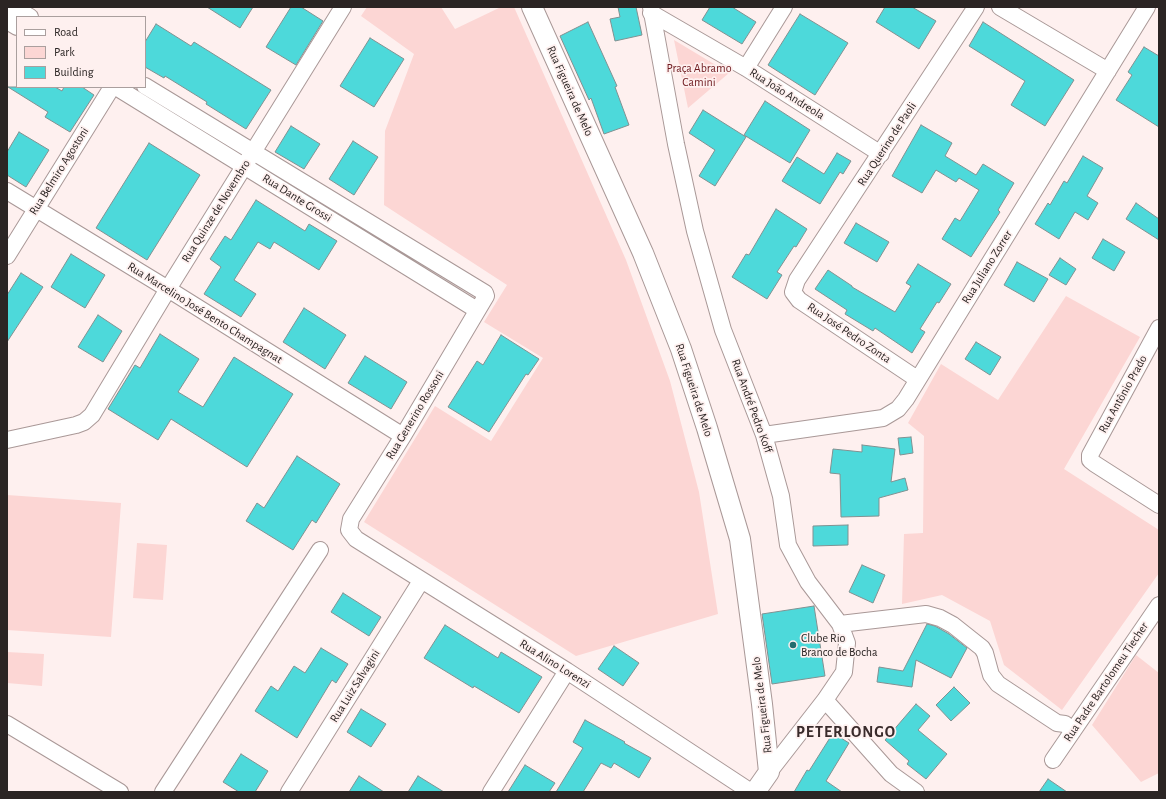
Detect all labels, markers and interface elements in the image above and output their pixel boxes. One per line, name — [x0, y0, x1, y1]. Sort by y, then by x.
legend — [16, 16, 146, 88]
text: Road — [54, 26, 78, 38]
street label: Rua Figueira de Melo — [544, 44, 596, 138]
text: Park — [54, 46, 75, 58]
park label: Praça Abramo Camini — [666, 61, 732, 89]
street label: Rua João Andreola — [747, 65, 827, 123]
text: Building — [54, 66, 94, 78]
street label: Rua Querino de Paoli — [855, 99, 919, 189]
street label: Rua Belmiro Agostoni — [26, 124, 92, 218]
street label: Rua Quinze de Novembro — [178, 157, 254, 265]
street label: Rua Dante Grossi — [260, 171, 334, 225]
street label: Rua Juliano Zorrer — [959, 228, 1015, 306]
street label: Rua Marcelino José Bento Champagnat — [125, 259, 285, 367]
street label: Rua José Pedro Zonta — [804, 300, 894, 366]
street label: Rua Figueira de Melo — [672, 342, 716, 438]
street label: Rua Antônio Prado — [1096, 352, 1150, 436]
street label: Rua André Pedro Koff — [728, 357, 776, 455]
street label: Rua Generino Rossoni — [383, 368, 447, 462]
street label: Rua Padre Bartolomeu Tiecher — [1061, 620, 1151, 744]
place label: Clube Rio Branco de Bocha — [801, 631, 878, 659]
street label: Rua Alino Lorenzi — [517, 636, 593, 692]
marker: Clube Rio Branco de Bocha — [788, 640, 798, 650]
street label: Rua Luiz Salvagini — [327, 647, 383, 725]
street label: Rua Figueira de Melo — [749, 656, 775, 754]
district label: PETERLONGO — [796, 722, 896, 742]

